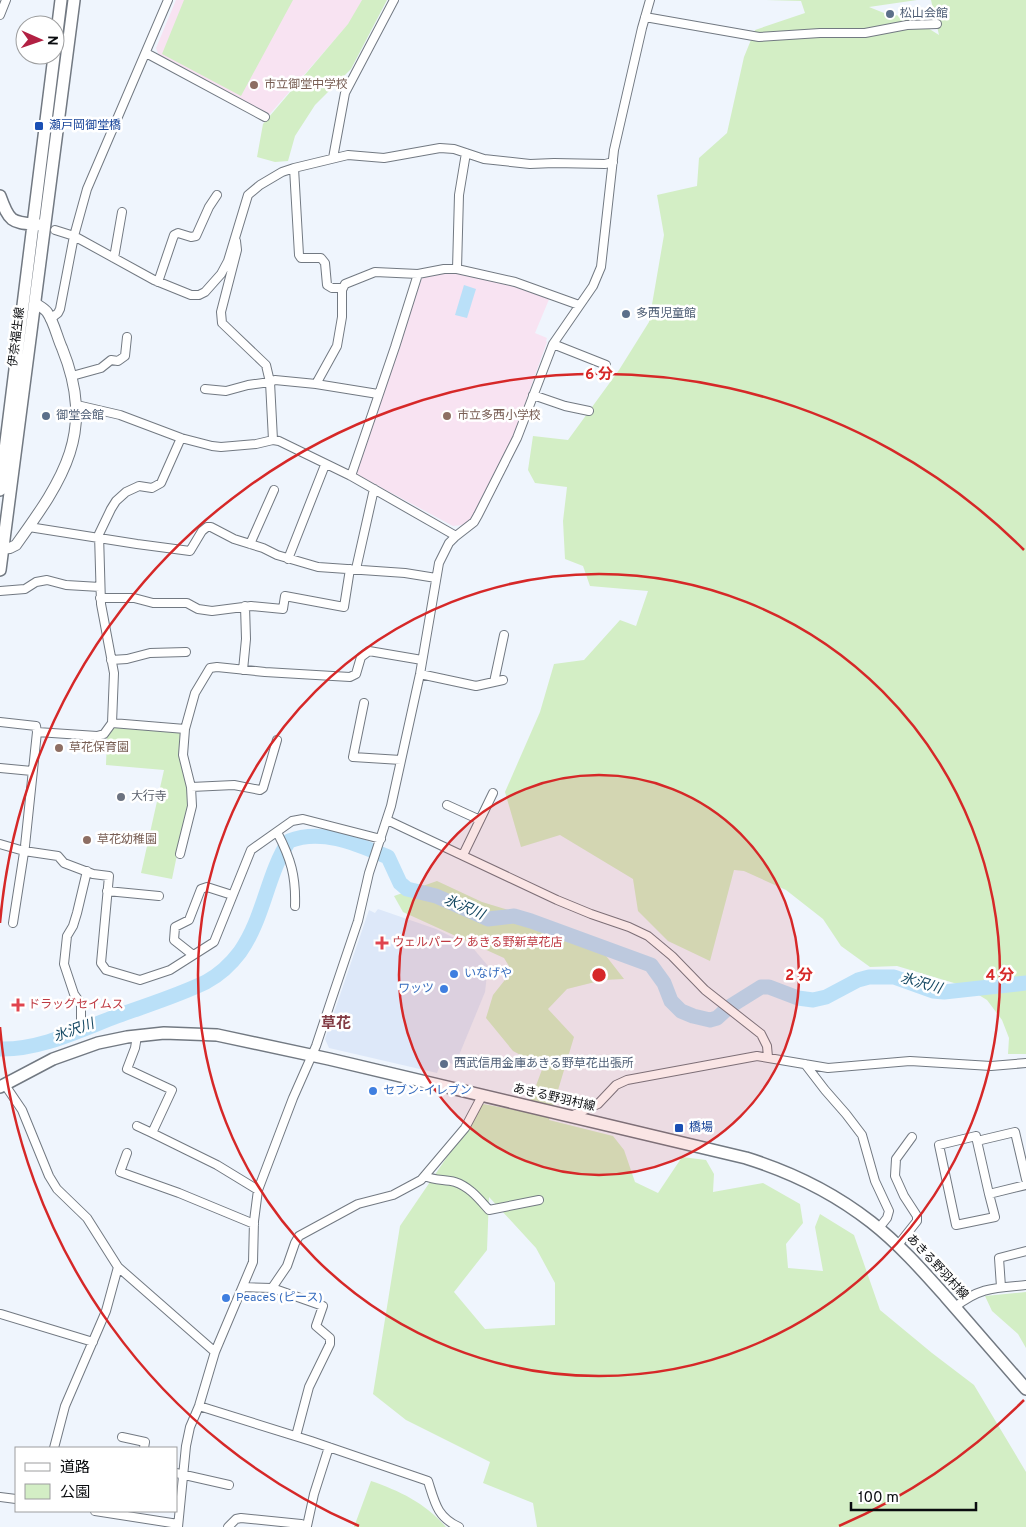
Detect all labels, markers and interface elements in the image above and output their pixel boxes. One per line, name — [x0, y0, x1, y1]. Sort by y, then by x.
place label: 松山会館 — [900, 6, 948, 22]
marker: 松山会館 — [884, 8, 896, 20]
north arrow — [15, 15, 65, 65]
text: N — [43, 35, 60, 46]
place label: 市立御堂中学校 — [264, 77, 348, 93]
marker: 市立御堂中学校 — [248, 79, 260, 91]
place label: 瀬戸岡御堂橋 — [49, 118, 121, 134]
marker: 瀬戸岡御堂橋 — [33, 120, 45, 132]
street label: 伊奈福生線 — [5, 306, 29, 368]
place label: 多西児童館 — [636, 306, 696, 322]
marker: 多西児童館 — [620, 308, 632, 320]
text: 6 分 — [585, 366, 613, 385]
place label: 御堂会館 — [56, 408, 104, 424]
place label: 市立多西小学校 — [457, 408, 541, 424]
marker: 御堂会館 — [40, 410, 52, 422]
marker: 市立多西小学校 — [441, 410, 453, 422]
place label: 草花保育園 — [69, 740, 129, 756]
marker: 草花保育園 — [53, 742, 65, 754]
place label: 大行寺 — [131, 789, 167, 805]
marker: 大行寺 — [115, 791, 127, 803]
place label: 草花幼稚園 — [97, 832, 157, 848]
marker: 草花幼稚園 — [81, 834, 93, 846]
water label: 氷沢川 — [441, 892, 488, 925]
place label: ウェルパーク あきる野新草花店 — [392, 935, 563, 951]
marker: ウェルパーク あきる野新草花店 — [376, 937, 388, 949]
place label: いなげや — [464, 966, 512, 982]
centre of rings — [590, 966, 608, 984]
text: 2 分 — [785, 967, 813, 986]
text: 4 分 — [986, 967, 1014, 986]
marker: いなげや — [448, 968, 460, 980]
water label: 氷沢川 — [898, 970, 945, 999]
place label: ワッツ — [398, 981, 434, 997]
marker: ワッツ — [438, 983, 450, 995]
place label: ドラッグセイムス — [28, 997, 124, 1013]
marker: ドラッグセイムス — [12, 999, 24, 1011]
water label: 氷沢川 — [51, 1015, 99, 1046]
district label: 草花 — [321, 1015, 351, 1034]
place label: 西武信用金庫あきる野草花出張所 — [454, 1056, 634, 1072]
marker: 西武信用金庫あきる野草花出張所 — [438, 1058, 450, 1070]
street label: あきる野羽村線 — [511, 1081, 597, 1115]
place label: セブン-イレブン — [383, 1083, 472, 1099]
marker: セブン-イレブン — [367, 1085, 379, 1097]
place label: 橋場 — [689, 1120, 713, 1136]
marker: 橋場 — [673, 1122, 685, 1134]
street label: あきる野羽村線 — [903, 1231, 971, 1303]
place label: PeaceS (ピース) — [236, 1290, 323, 1306]
marker: PeaceS (ピース) — [220, 1292, 232, 1304]
legend — [15, 1447, 178, 1512]
text: 道路 — [60, 1459, 90, 1478]
scale bar — [851, 1480, 976, 1512]
text: 公園 — [60, 1484, 90, 1503]
text: 100 m — [858, 1489, 899, 1508]

